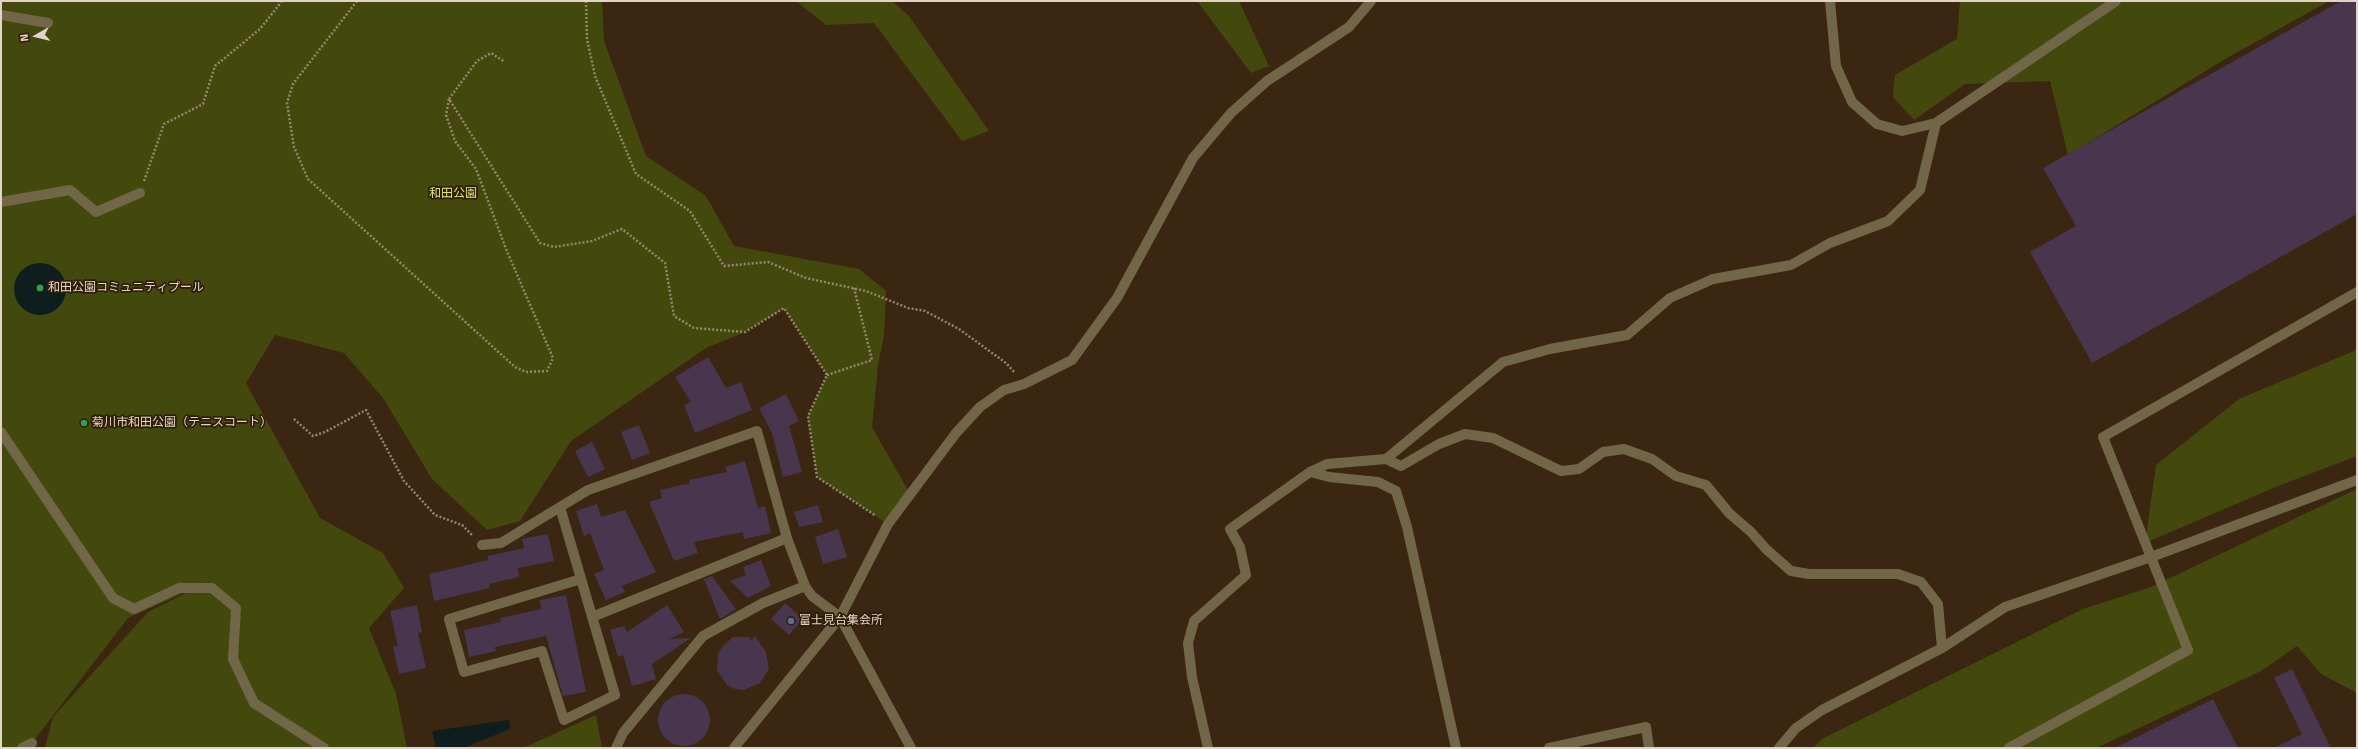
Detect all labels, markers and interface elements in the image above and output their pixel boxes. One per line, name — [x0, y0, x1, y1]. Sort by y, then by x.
north arrow — [16, 16, 56, 56]
text: N — [16, 33, 33, 43]
park label: 和田公園 — [429, 187, 477, 201]
place label: 和田公園コミュニティプール — [48, 281, 204, 295]
marker: 和田公園コミュニティプール — [35, 283, 45, 293]
place label: 菊川市和田公園（テニスコート） — [92, 416, 272, 430]
marker: 菊川市和田公園（テニスコート） — [79, 418, 89, 428]
place label: 富士見台集会所 — [799, 614, 883, 628]
marker: 富士見台集会所 — [786, 616, 796, 626]

